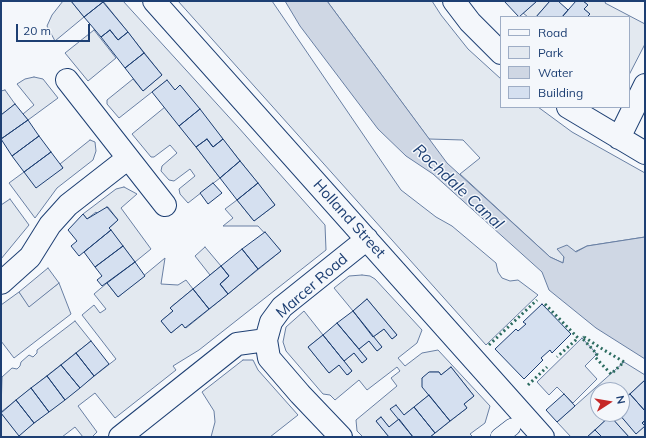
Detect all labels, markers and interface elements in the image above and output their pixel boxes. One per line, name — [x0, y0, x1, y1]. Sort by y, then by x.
scale bar — [18, 16, 92, 42]
legend — [500, 16, 630, 108]
text: 20 m — [23, 23, 51, 38]
text: Road — [538, 25, 567, 40]
text: Park — [538, 45, 563, 60]
text: Water — [538, 65, 573, 80]
text: Building — [538, 85, 583, 100]
water label: Rochdale Canal — [409, 140, 507, 234]
street label: Holland Street — [309, 176, 389, 262]
street label: Marcer Road — [273, 250, 351, 322]
north arrow — [590, 382, 630, 422]
text: N — [613, 394, 628, 405]

